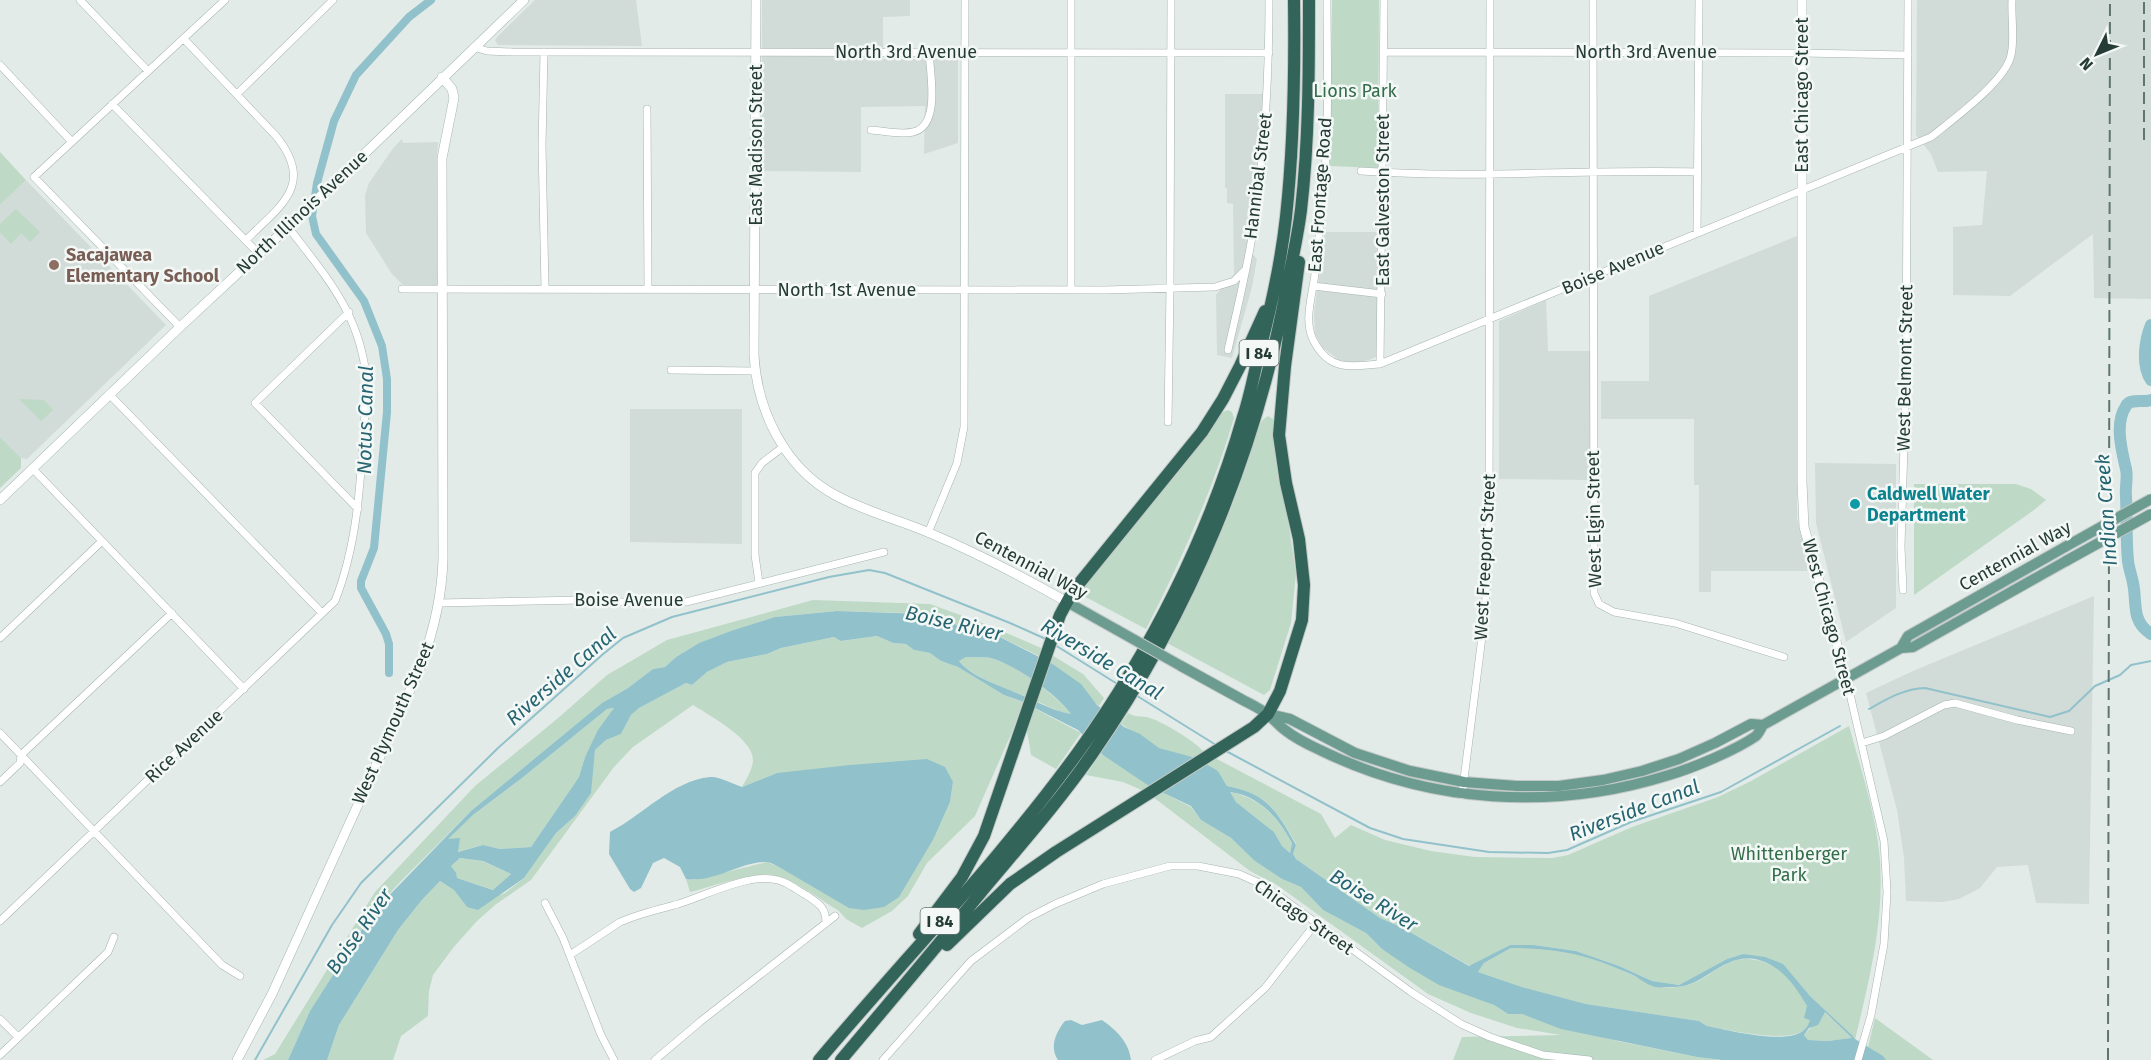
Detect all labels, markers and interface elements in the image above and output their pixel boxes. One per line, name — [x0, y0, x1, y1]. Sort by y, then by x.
street label: East Chicago Street — [1791, 17, 1813, 173]
north arrow — [2067, 24, 2127, 84]
street label: North 3rd Avenue — [835, 41, 977, 63]
street label: North 3rd Avenue — [1575, 41, 1717, 63]
text: N — [2076, 54, 2097, 74]
street label: East Madison Street — [745, 64, 767, 226]
park label: Lions Park — [1313, 80, 1398, 102]
street label: Hannibal Street — [1239, 111, 1277, 240]
street label: East Galveston Street — [1372, 113, 1394, 286]
street label: East Frontage Road — [1304, 117, 1336, 273]
street label: North Illinois Avenue — [232, 145, 372, 279]
street label: Boise Avenue — [1558, 237, 1668, 299]
place label: Sacajawea Elementary School — [66, 244, 220, 287]
marker: Sacajawea Elementary School — [47, 258, 61, 272]
street label: North 1st Avenue — [778, 279, 916, 301]
street label: West Belmont Street — [1893, 284, 1917, 452]
road number: I 84 — [1240, 340, 1278, 366]
water label: Notus Canal — [352, 365, 378, 475]
street label: West Elgin Street — [1582, 450, 1606, 588]
water label: Indian Creek — [2090, 453, 2122, 567]
street label: West Freeport Street — [1470, 473, 1500, 641]
place label: Caldwell Water Department — [1867, 483, 1990, 526]
marker: Caldwell Water Department — [1848, 497, 1862, 511]
street label: Centennial Way — [1955, 516, 2075, 596]
street label: Centennial Way — [971, 526, 1091, 604]
street label: West Chicago Street — [1798, 536, 1861, 698]
street label: Boise Avenue — [574, 589, 684, 611]
water label: Boise River — [903, 600, 1006, 646]
water label: Riverside Canal — [1037, 613, 1167, 705]
water label: Riverside Canal — [501, 622, 621, 730]
street label: West Plymouth Street — [347, 638, 439, 808]
street label: Rice Avenue — [140, 704, 228, 788]
water label: Riverside Canal — [1565, 774, 1703, 846]
park label: Whittenberger Park — [1731, 843, 1847, 886]
water label: Boise River — [1326, 864, 1424, 937]
street label: Chicago Street — [1250, 875, 1359, 960]
water label: Boise River — [321, 882, 398, 978]
road number: I 84 — [920, 908, 960, 934]

